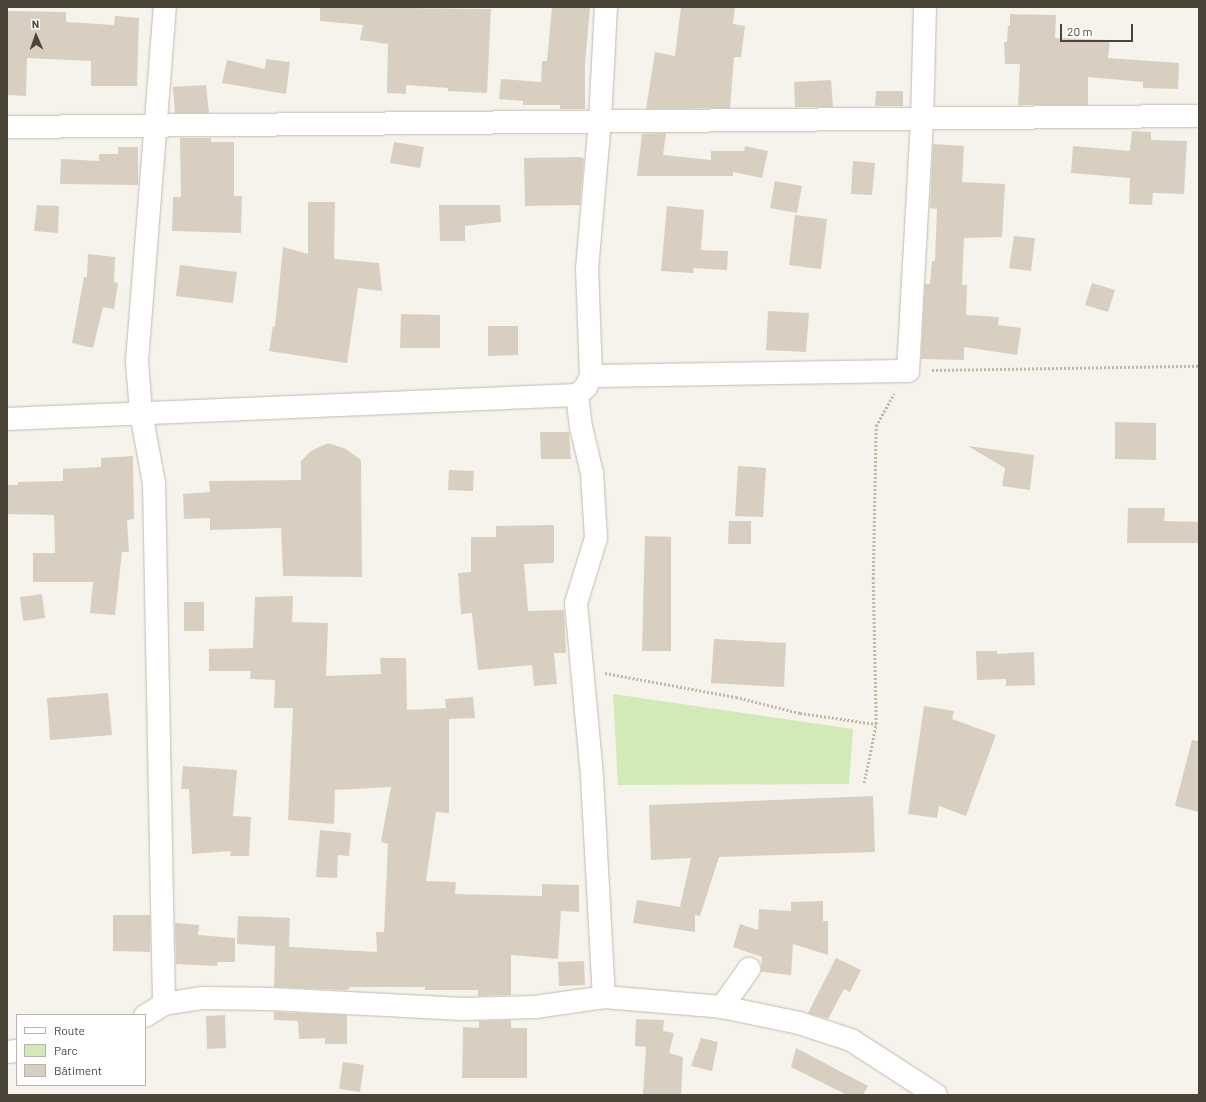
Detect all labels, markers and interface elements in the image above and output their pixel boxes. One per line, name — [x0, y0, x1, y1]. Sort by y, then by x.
north arrow — [16, 16, 56, 56]
scale bar — [1062, 16, 1135, 42]
text: N — [32, 17, 39, 30]
text: 20 m — [1067, 24, 1093, 38]
legend — [16, 1014, 146, 1086]
text: Route — [54, 1023, 85, 1037]
text: Parc — [54, 1043, 78, 1057]
text: Bâtiment — [54, 1063, 102, 1077]

